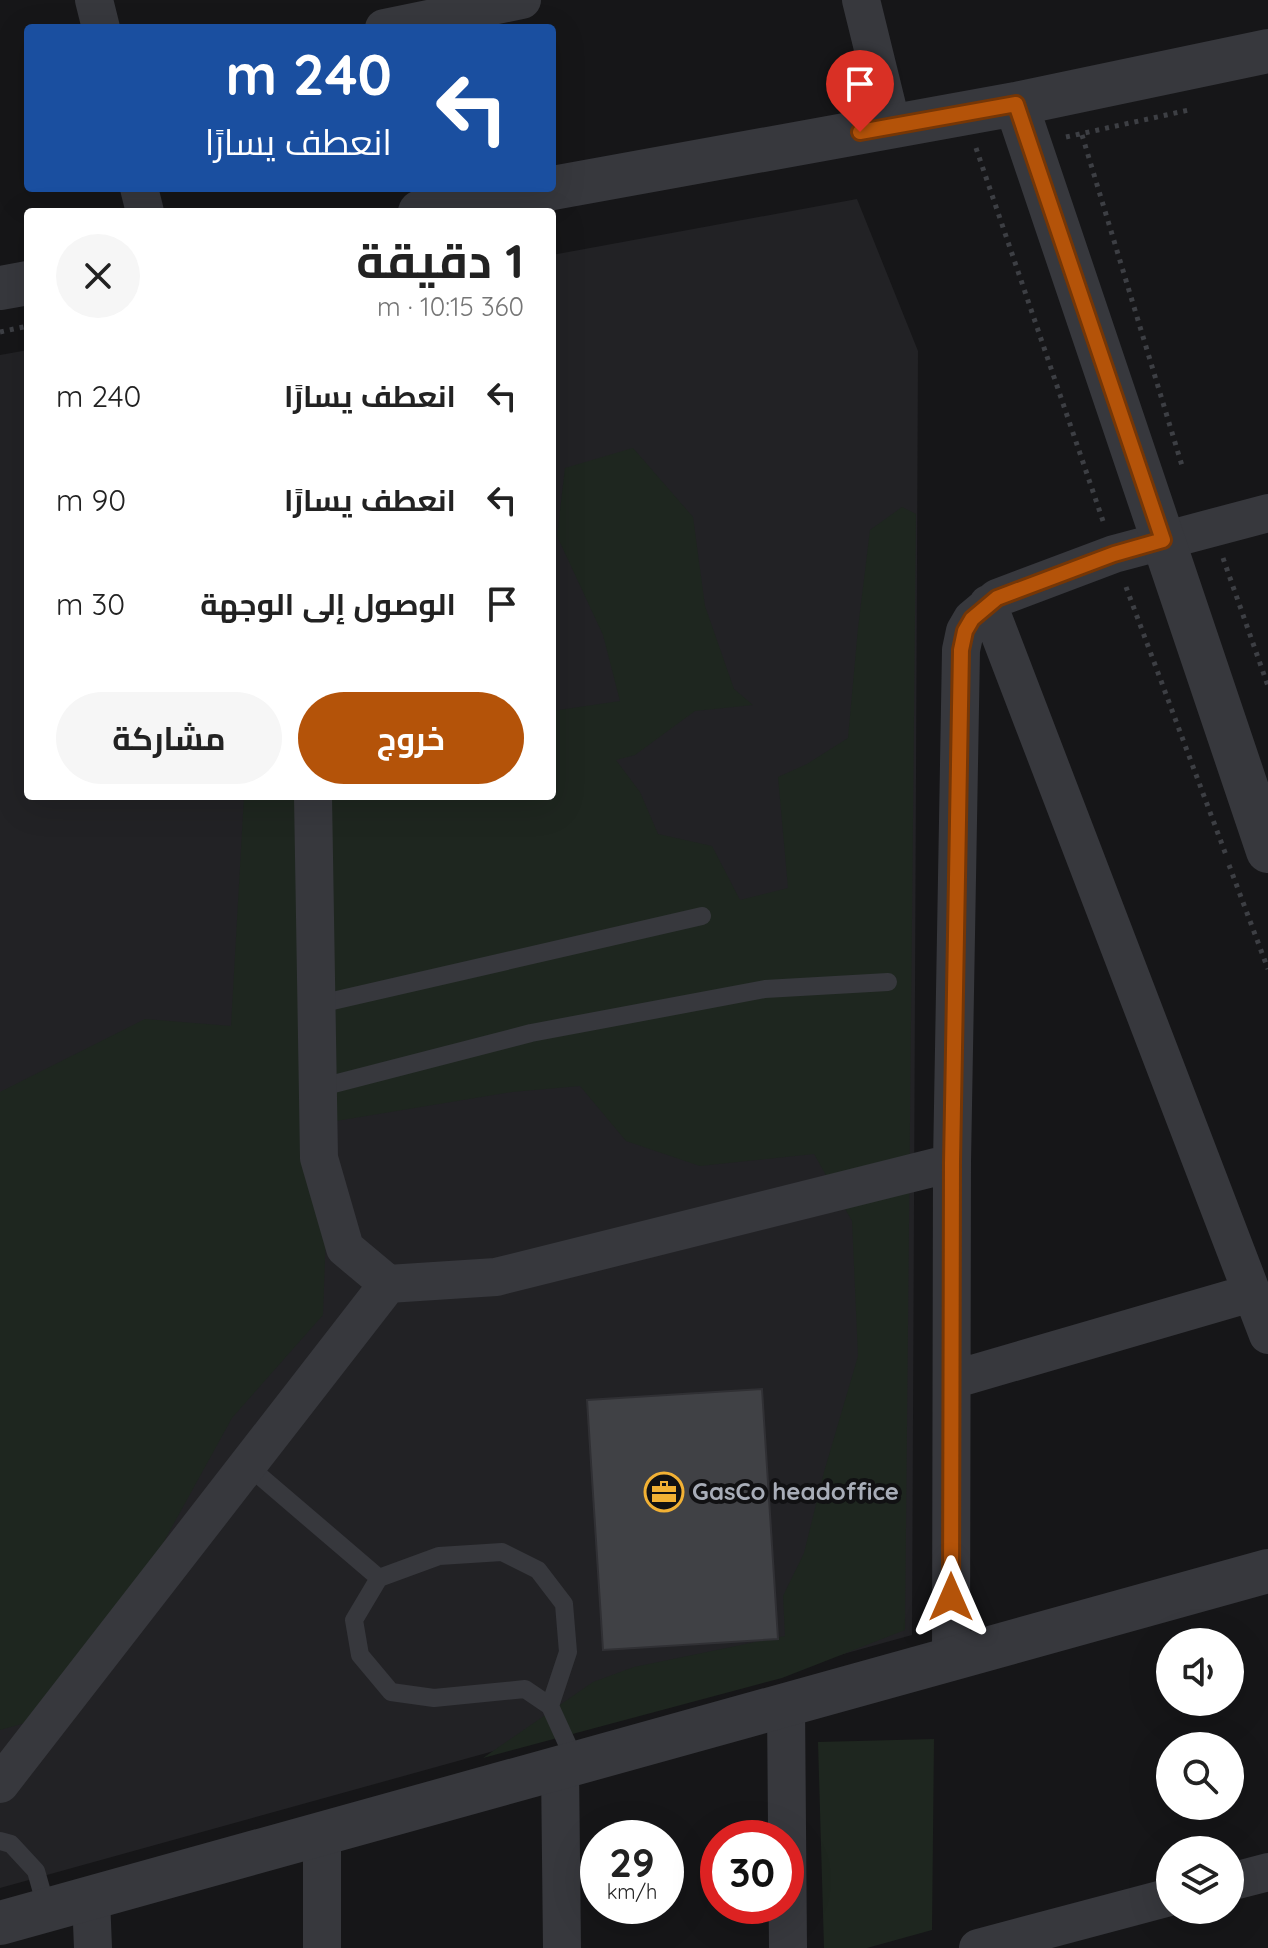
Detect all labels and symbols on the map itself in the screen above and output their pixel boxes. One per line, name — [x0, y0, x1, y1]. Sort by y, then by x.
pin — [826, 50, 894, 132]
office icon: GasCo headoffice — [643, 1471, 685, 1513]
place label: GasCo headoffice — [692, 1476, 899, 1506]
position arrow — [909, 1555, 993, 1639]
speed limit sign: 30 — [700, 1820, 804, 1924]

